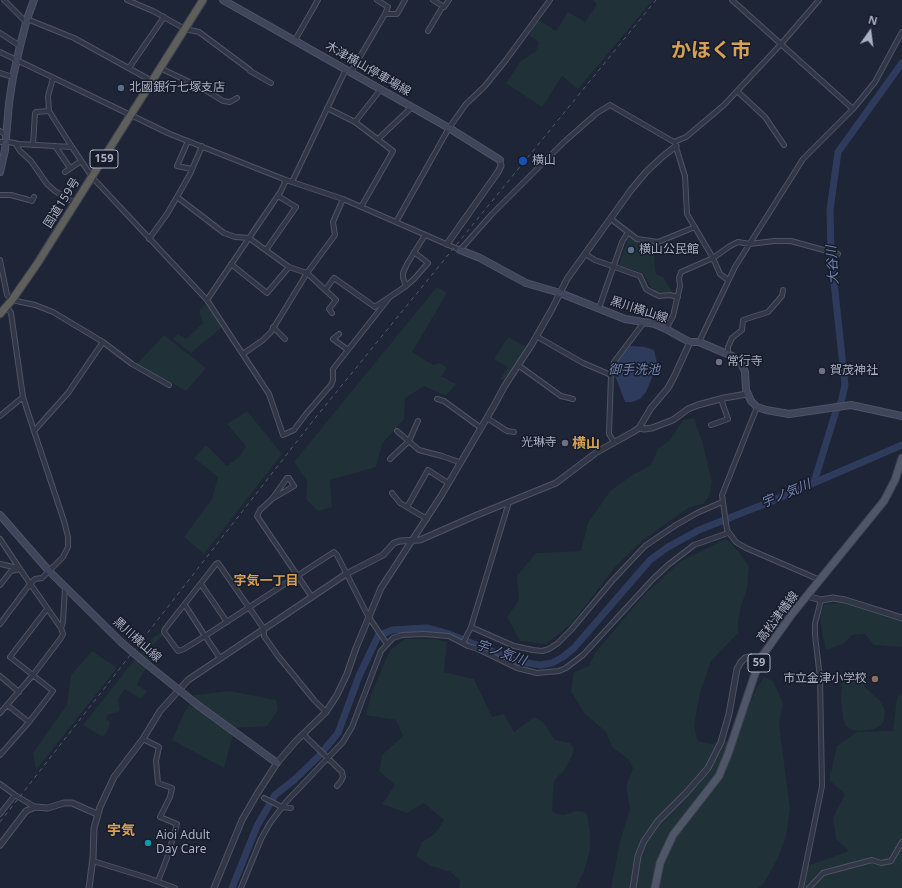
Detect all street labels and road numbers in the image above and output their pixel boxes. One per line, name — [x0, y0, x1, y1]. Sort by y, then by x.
street label: 木津横山停車場線 — [323, 39, 413, 99]
road number: 159 — [90, 150, 118, 168]
street label: 国道159号 — [41, 175, 83, 231]
street label: 黒川横山線 — [608, 294, 670, 326]
street label: 高松津幡線 — [754, 589, 802, 645]
street label: 黒川横山線 — [110, 615, 164, 665]
road number: 59 — [748, 654, 770, 672]

